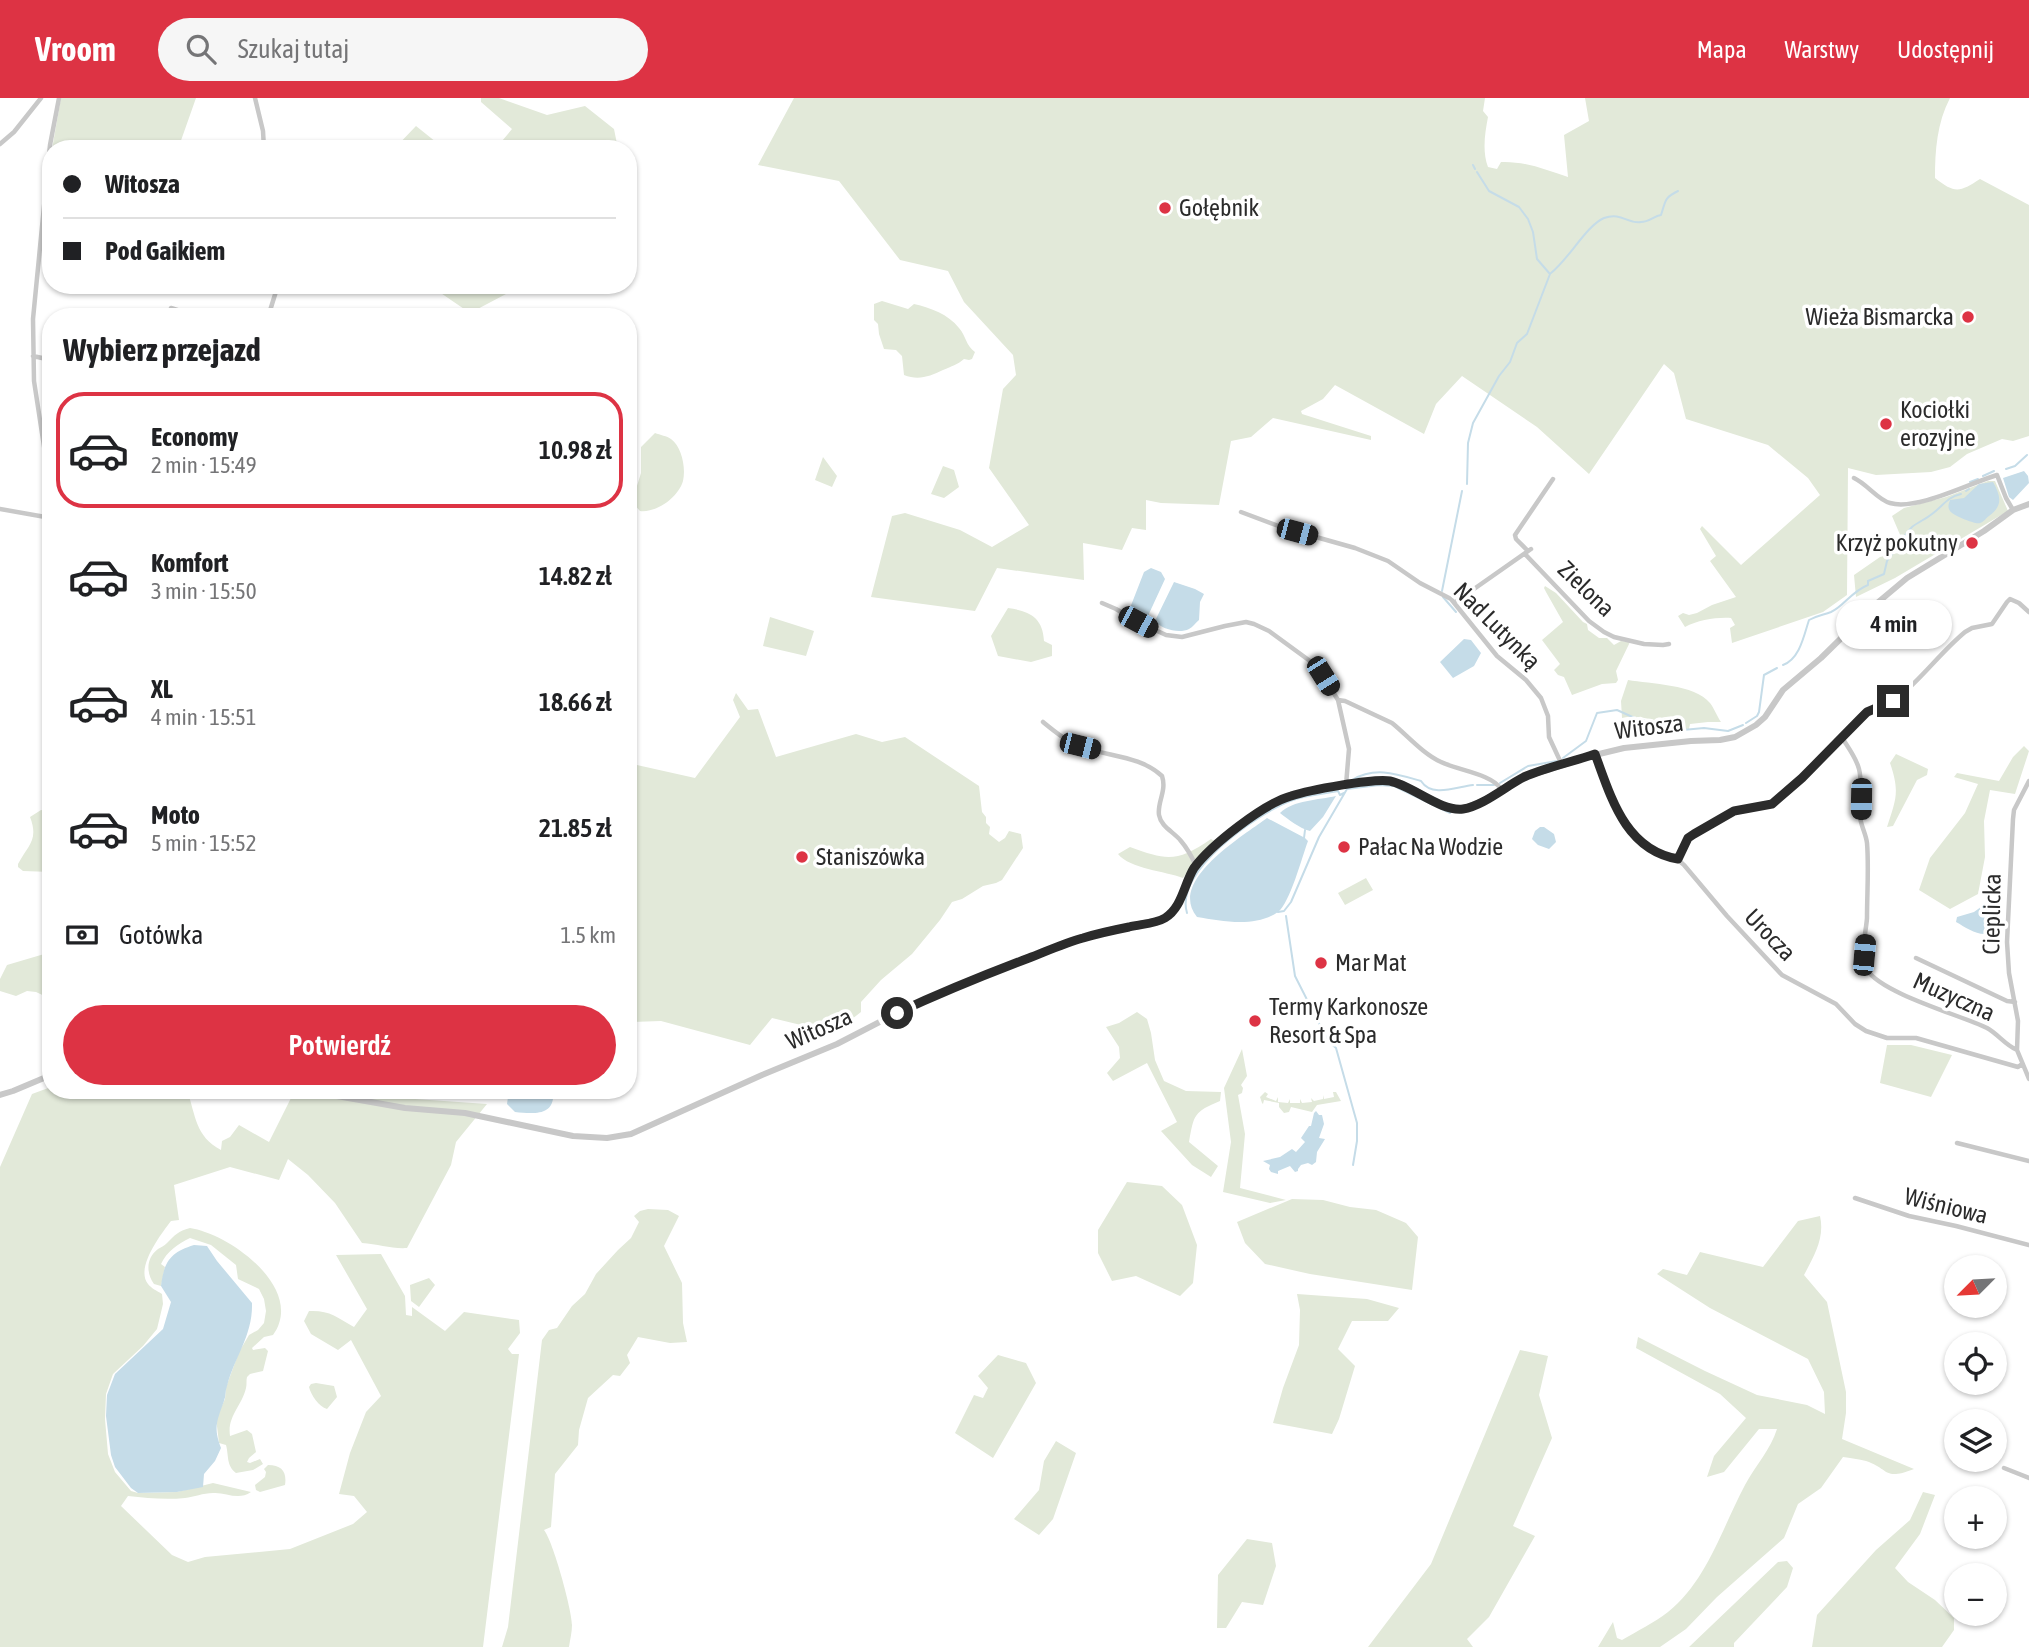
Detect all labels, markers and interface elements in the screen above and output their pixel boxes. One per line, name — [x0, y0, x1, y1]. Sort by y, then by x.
search box — [158, 18, 648, 81]
text: Vroom — [35, 30, 116, 68]
icon: search — [182, 30, 220, 68]
text: Szukaj tutaj — [238, 34, 349, 64]
text: Mapa — [1697, 36, 1747, 63]
text: Warstwy — [1785, 36, 1859, 63]
text: Udostępnij — [1897, 36, 1994, 63]
text: Witosza — [105, 169, 180, 199]
place label: Gołębnik — [1179, 194, 1260, 221]
marker: Gołębnik — [1157, 200, 1173, 216]
text: Pod Gaikiem — [105, 236, 225, 266]
place label: Wieża Bismarcka — [1806, 303, 1954, 330]
marker: Wieża Bismarcka — [1960, 309, 1976, 325]
text: Wybierz przejazd — [63, 331, 261, 368]
place label: Kociołki erozyjne — [1900, 396, 1976, 451]
marker: Kociołki erozyjne — [1878, 416, 1894, 432]
icon: car — [67, 419, 130, 482]
text: Economy — [151, 422, 238, 452]
text: 10.98 zł — [539, 435, 612, 465]
text: 2 min · 15:49 — [151, 452, 257, 478]
car — [1274, 516, 1321, 548]
place label: Krzyż pokutny — [1835, 529, 1958, 556]
marker: Krzyż pokutny — [1964, 535, 1980, 551]
icon: car — [67, 545, 130, 608]
text: Komfort — [151, 548, 228, 578]
street label: Zielona — [1553, 556, 1620, 622]
text: 14.82 zł — [539, 561, 612, 591]
street label: Nad Lutynką — [1449, 577, 1546, 674]
text: 3 min · 15:50 — [151, 578, 257, 604]
callout: 4 min — [1835, 600, 1951, 648]
car — [1115, 603, 1162, 641]
text: 4 min — [1871, 611, 1917, 637]
car — [1303, 653, 1344, 699]
icon: car — [67, 671, 130, 734]
text: XL — [151, 674, 173, 704]
route end — [1877, 685, 1909, 717]
text: 18.66 zł — [539, 687, 612, 717]
text: 4 min · 15:51 — [151, 704, 257, 730]
street label: Witosza — [1613, 709, 1685, 744]
car — [1058, 731, 1103, 761]
car — [1851, 778, 1872, 820]
icon: car — [67, 797, 130, 860]
text: Moto — [151, 800, 200, 830]
text: 21.85 zł — [539, 813, 612, 843]
text: 5 min · 15:52 — [151, 830, 257, 856]
place label: Pałac Na Wodzie — [1358, 833, 1503, 860]
marker: Pałac Na Wodzie — [1336, 839, 1352, 855]
place label: Staniszówka — [816, 843, 925, 870]
marker: Staniszówka — [794, 849, 810, 865]
street label: Cieplicka — [1977, 873, 2006, 955]
street label: Urocza — [1739, 903, 1801, 966]
icon: cash — [63, 916, 101, 954]
text: Gotówka — [119, 920, 203, 950]
text: 1.5 km — [560, 922, 616, 948]
car — [1852, 933, 1877, 977]
place label: Mar Mat — [1335, 949, 1407, 976]
marker: Mar Mat — [1313, 955, 1329, 971]
street label: Muzyczna — [1909, 967, 1999, 1026]
place label: Termy Karkonosze Resort & Spa — [1269, 993, 1428, 1048]
route start — [881, 997, 913, 1029]
street label: Witosza — [782, 1002, 856, 1055]
button: Potwierdź — [63, 1005, 616, 1085]
marker: Termy Karkonosze Resort & Spa — [1247, 1013, 1263, 1029]
street label: Wiśniowa — [1902, 1182, 1991, 1229]
north arrow — [1944, 1255, 2007, 1318]
map controls — [1944, 1255, 2007, 1626]
button: locate — [1944, 1332, 2007, 1395]
button: layers — [1944, 1409, 2007, 1472]
button: + — [1944, 1486, 2007, 1549]
button: − — [1944, 1563, 2007, 1626]

